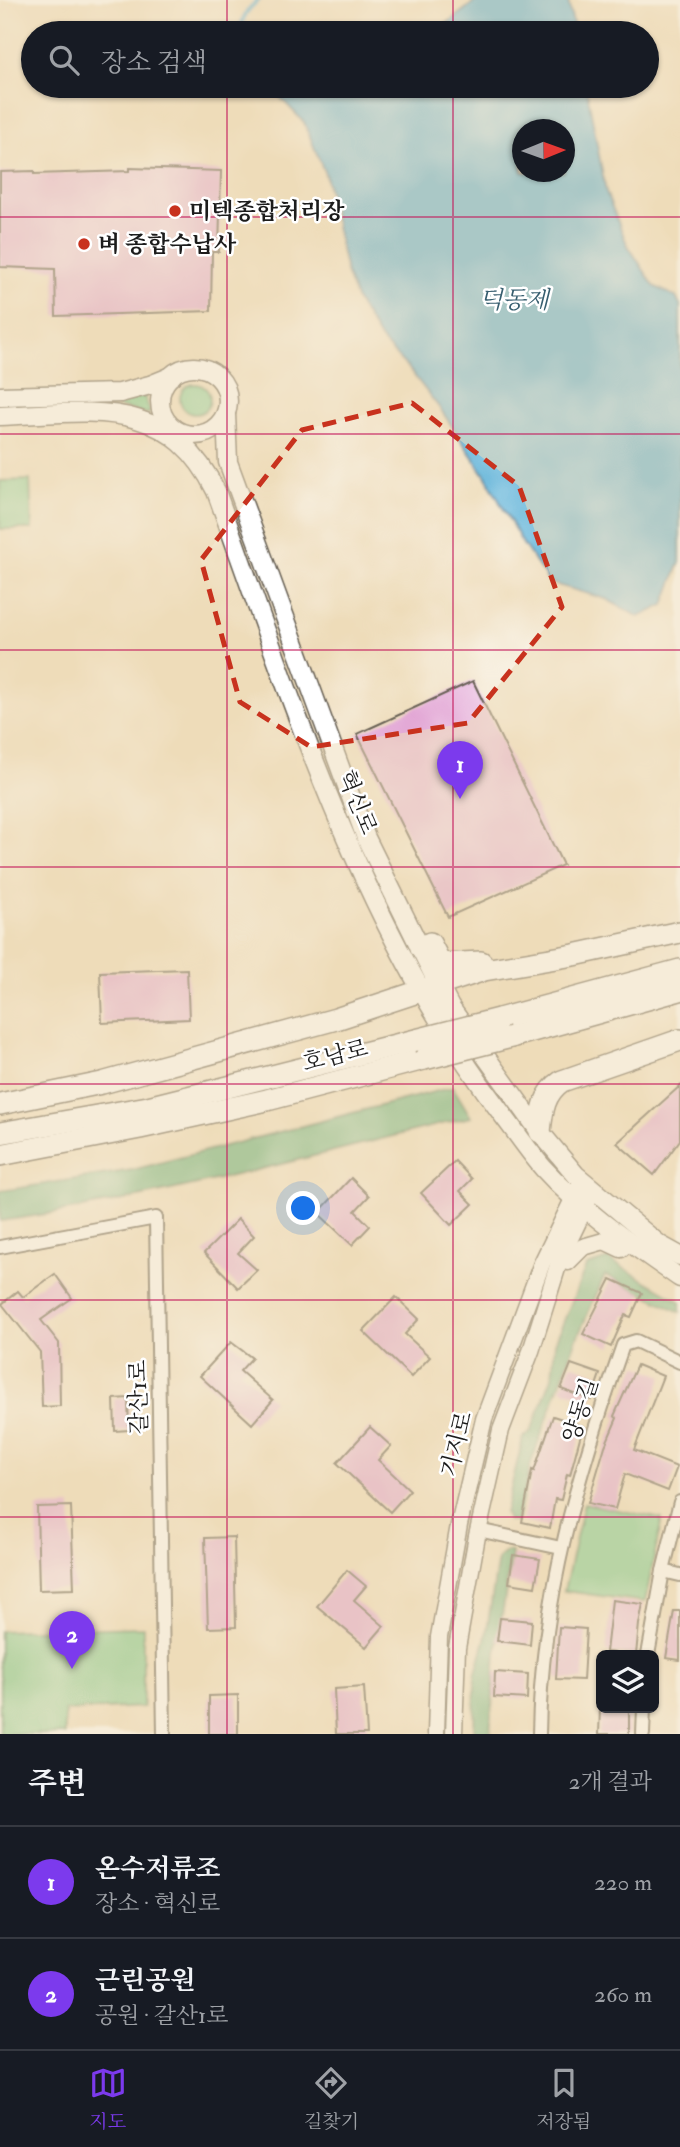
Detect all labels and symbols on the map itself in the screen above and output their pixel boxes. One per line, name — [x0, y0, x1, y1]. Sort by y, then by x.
north arrow — [512, 119, 575, 182]
place label: 미텍종합처리장 — [189, 197, 345, 226]
marker: 미텍종합처리장 — [167, 203, 183, 219]
place label: 벼 종합수납사 — [98, 230, 237, 259]
marker: 벼 종합수납사 — [76, 236, 92, 252]
water label: 덕동제 — [479, 285, 552, 316]
pin: 1 — [437, 741, 483, 799]
street label: 혁신로 — [332, 766, 383, 839]
street label: 호남로 — [299, 1033, 371, 1078]
your location — [286, 1191, 320, 1225]
street label: 갈산1로 — [123, 1359, 154, 1435]
street label: 양동길 — [556, 1374, 605, 1446]
street label: 기지로 — [434, 1408, 479, 1480]
pin: 2 — [49, 1611, 95, 1669]

